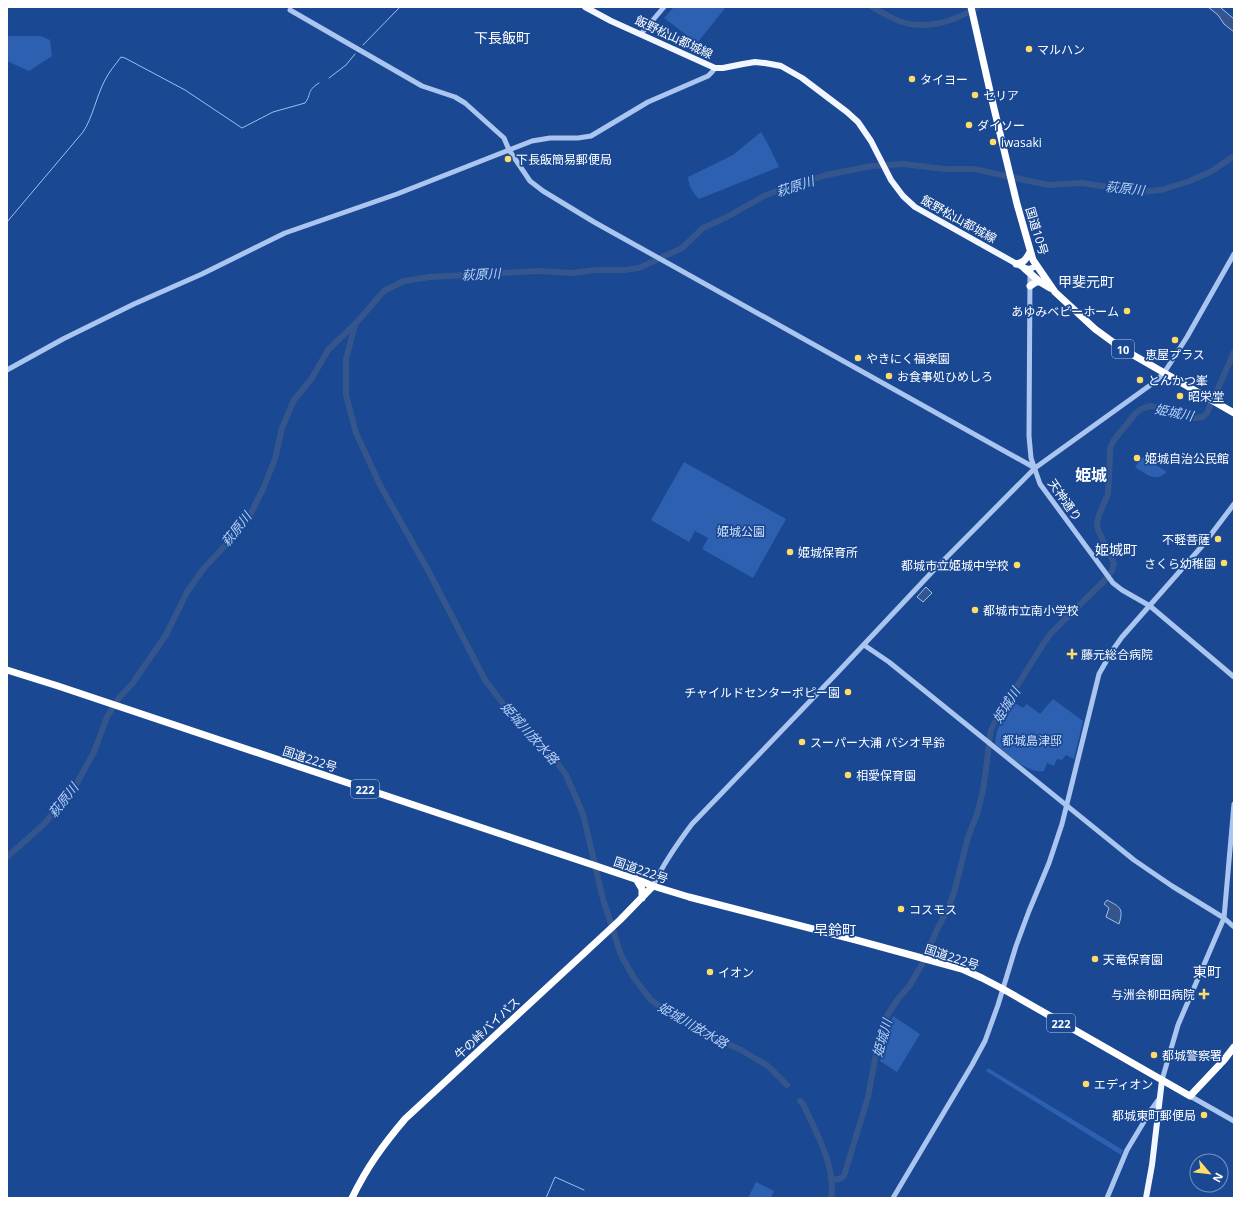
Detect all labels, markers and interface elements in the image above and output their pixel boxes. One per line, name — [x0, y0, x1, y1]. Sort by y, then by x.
street label: 飯野松山都城線 — [632, 12, 716, 62]
district label: 下長飯町 — [474, 28, 530, 47]
place label: マルハン — [1037, 41, 1085, 58]
marker: マルハン — [1024, 44, 1034, 54]
place label: タイヨー — [920, 71, 968, 88]
marker: タイヨー — [907, 74, 917, 84]
place label: セリア — [983, 87, 1019, 104]
marker: セリア — [970, 90, 980, 100]
place label: ダイソー — [977, 117, 1025, 134]
marker: ダイソー — [964, 120, 974, 130]
place label: iwasaki — [1001, 134, 1042, 151]
marker: iwasaki — [988, 137, 998, 147]
place label: 下長飯簡易郵便局 — [516, 151, 612, 168]
marker: 下長飯簡易郵便局 — [503, 154, 513, 164]
water label: 萩原川 — [774, 171, 818, 201]
water label: 萩原川 — [1105, 177, 1147, 199]
street label: 飯野松山都城線 — [918, 191, 1000, 247]
street label: 国道10号 — [1022, 205, 1052, 257]
water label: 萩原川 — [461, 264, 503, 284]
district label: 甲斐元町 — [1058, 272, 1114, 291]
place label: あゆみベビーホーム — [1011, 303, 1119, 320]
marker: あゆみベビーホーム — [1122, 306, 1132, 316]
marker: 恵屋プラス — [1170, 335, 1180, 345]
road number: 10 — [1112, 340, 1134, 358]
place label: 恵屋プラス — [1145, 346, 1205, 363]
place label: やきにく福楽園 — [866, 350, 950, 367]
marker: やきにく福楽園 — [853, 353, 863, 363]
place label: お食事処ひめしろ — [897, 368, 993, 385]
marker: お食事処ひめしろ — [884, 371, 894, 381]
place label: とんかつ峯 — [1148, 372, 1208, 389]
marker: とんかつ峯 — [1135, 375, 1145, 385]
place label: 昭栄堂 — [1188, 388, 1224, 405]
marker: 昭栄堂 — [1175, 391, 1185, 401]
water label: 姫城川 — [1153, 399, 1197, 425]
place label: 姫城自治公民館 — [1145, 450, 1229, 467]
marker: 姫城自治公民館 — [1132, 453, 1142, 463]
district label: 姫城 — [1075, 464, 1107, 486]
street label: 天神通り — [1044, 475, 1086, 525]
water label: 萩原川 — [217, 507, 256, 550]
park label: 姫城公園 — [717, 523, 765, 540]
place label: 不軽菩薩 — [1162, 531, 1210, 548]
marker: 不軽菩薩 — [1213, 534, 1223, 544]
district label: 姫城町 — [1095, 540, 1137, 559]
place label: 姫城保育所 — [798, 544, 858, 561]
marker: 姫城保育所 — [785, 547, 795, 557]
place label: さくら幼稚園 — [1144, 555, 1216, 572]
place label: 都城市立姫城中学校 — [901, 557, 1009, 574]
marker: さくら幼稚園 — [1219, 558, 1229, 568]
marker: 都城市立姫城中学校 — [1012, 560, 1022, 570]
place label: 都城市立南小学校 — [983, 602, 1079, 619]
marker: 都城市立南小学校 — [970, 605, 980, 615]
place label: 藤元総合病院 — [1081, 646, 1153, 663]
marker: 藤元総合病院 — [1066, 648, 1078, 660]
water label: 姫城川 — [988, 682, 1025, 726]
place label: チャイルドセンターポピー園 — [684, 684, 840, 701]
marker: チャイルドセンターポピー園 — [843, 687, 853, 697]
water label: 姫城川放水路 — [497, 698, 563, 769]
park label: 都城島津邸 — [1002, 732, 1062, 749]
place label: スーパー大浦 パシオ早鈴 — [810, 734, 945, 751]
marker: スーパー大浦 パシオ早鈴 — [797, 737, 807, 747]
street label: 国道222号 — [280, 742, 340, 776]
place label: 相愛保育園 — [856, 767, 916, 784]
marker: 相愛保育園 — [843, 770, 853, 780]
water label: 萩原川 — [44, 778, 83, 821]
road number: 222 — [351, 780, 379, 798]
street label: 国道222号 — [611, 853, 671, 887]
place label: コスモス — [909, 901, 957, 918]
marker: コスモス — [896, 904, 906, 914]
district label: 早鈴町 — [814, 920, 856, 939]
street label: 国道222号 — [922, 940, 982, 974]
place label: 天竜保育園 — [1103, 951, 1163, 968]
marker: 天竜保育園 — [1090, 954, 1100, 964]
district label: 東町 — [1193, 962, 1221, 981]
place label: イオン — [718, 964, 754, 981]
marker: イオン — [705, 967, 715, 977]
place label: 与洲会柳田病院 — [1111, 986, 1195, 1003]
marker: 与洲会柳田病院 — [1198, 988, 1210, 1000]
street label: 牛の峠バイパス — [451, 993, 523, 1063]
water label: 姫城川放水路 — [655, 998, 732, 1053]
road number: 222 — [1047, 1014, 1075, 1032]
water label: 姫城川 — [868, 1015, 897, 1059]
place label: 都城警察署 — [1162, 1047, 1222, 1064]
marker: 都城警察署 — [1149, 1050, 1159, 1060]
place label: エディオン — [1094, 1076, 1153, 1093]
marker: エディオン — [1081, 1079, 1091, 1089]
place label: 都城東町郵便局 — [1112, 1107, 1196, 1124]
marker: 都城東町郵便局 — [1199, 1110, 1209, 1120]
north arrow — [1189, 1153, 1229, 1193]
text: N — [1210, 1170, 1227, 1185]

